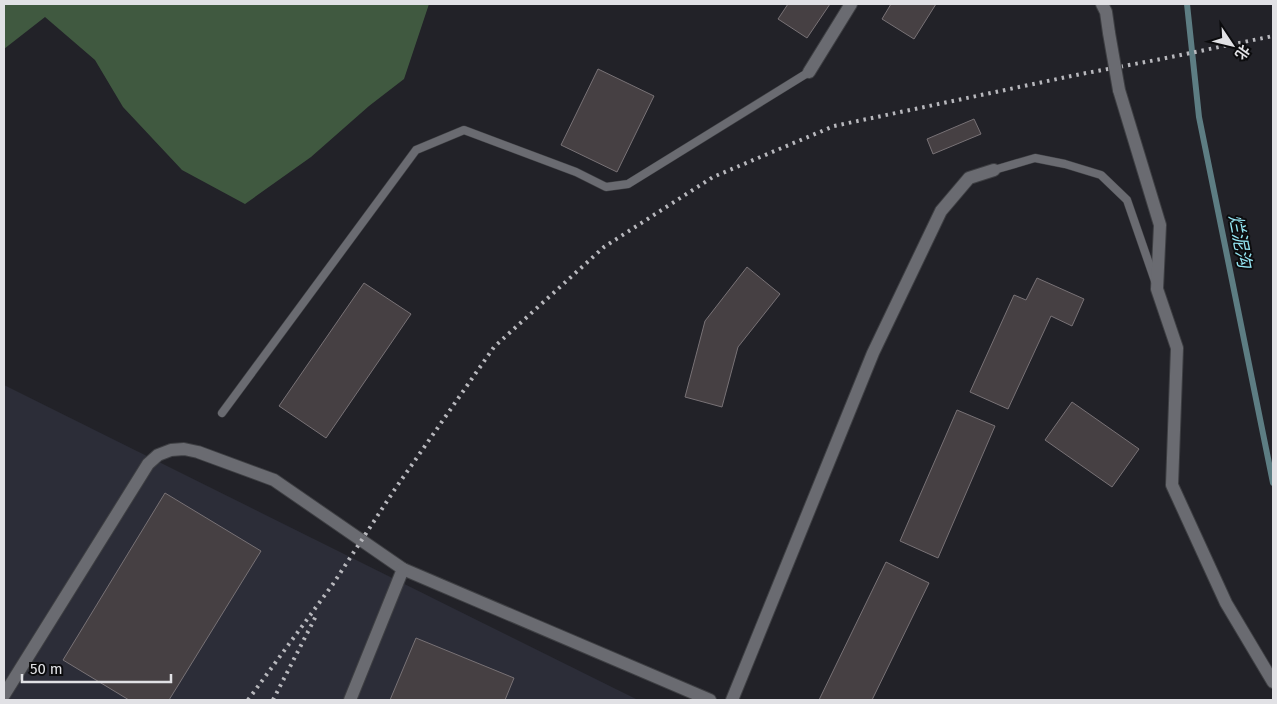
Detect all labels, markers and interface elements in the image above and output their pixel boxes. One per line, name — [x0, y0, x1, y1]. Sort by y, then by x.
north arrow — [1207, 20, 1257, 70]
text: 北 — [1231, 42, 1253, 63]
water label: 烂泥沟 — [1224, 212, 1256, 272]
scale bar — [22, 652, 171, 684]
text: 50 m — [30, 660, 63, 678]

